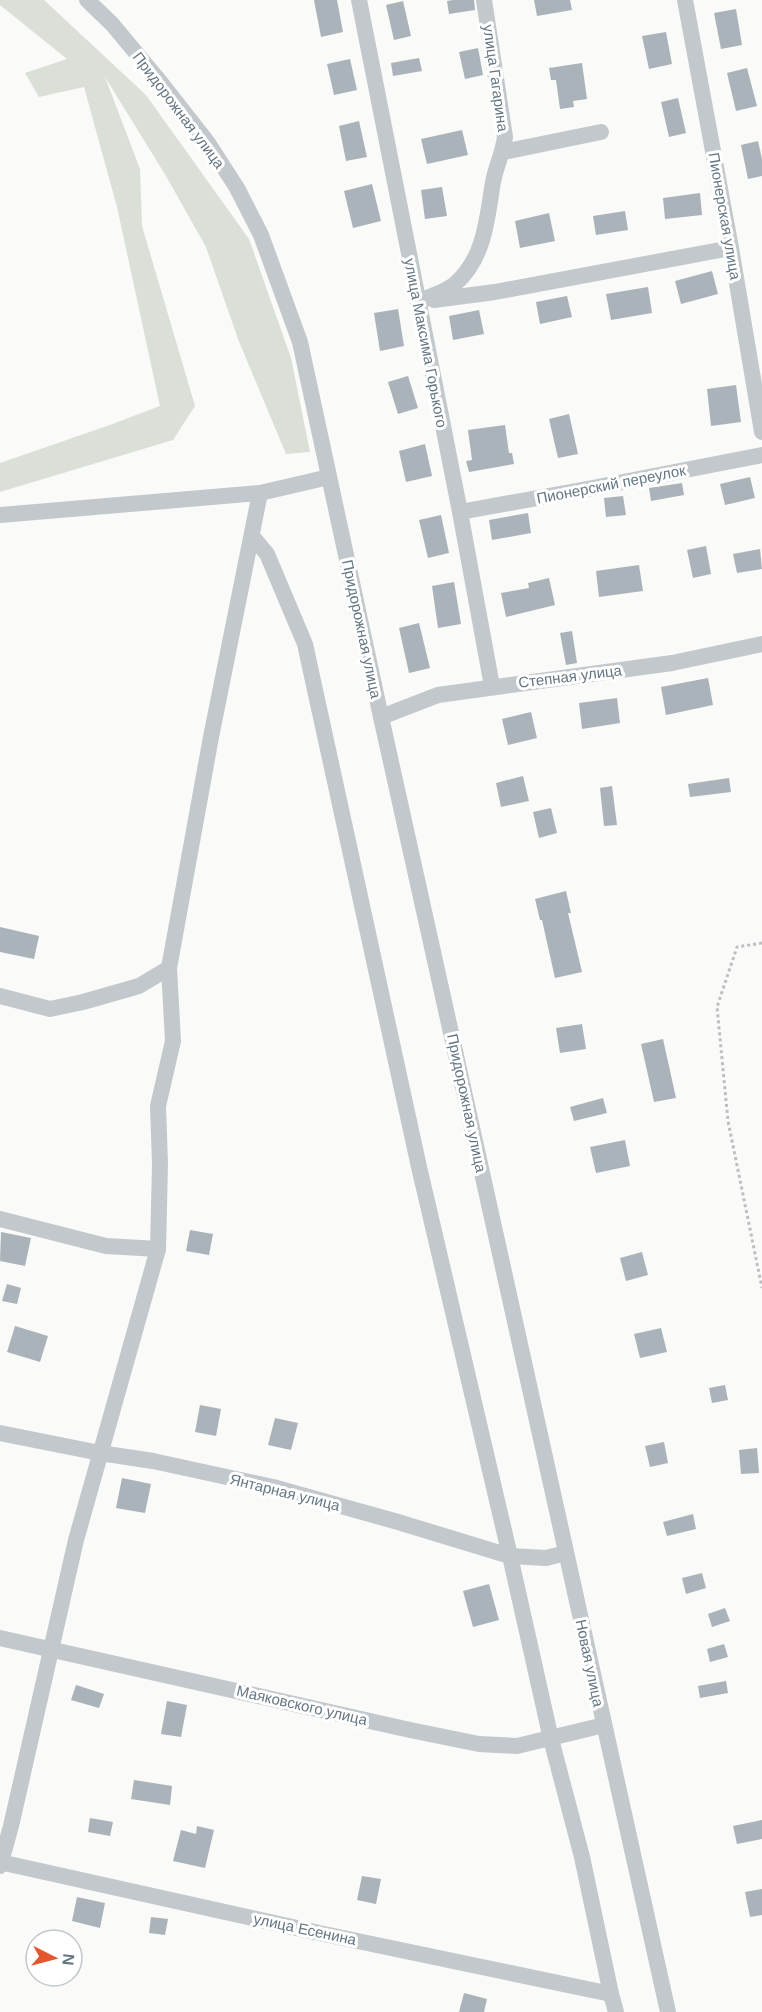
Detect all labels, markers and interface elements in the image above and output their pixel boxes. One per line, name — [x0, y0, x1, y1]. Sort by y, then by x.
street label: улица Гагарина — [480, 23, 512, 133]
street label: Придорожная улица — [130, 48, 229, 172]
street label: Пионерская улица — [705, 151, 745, 282]
street label: улица Максима Горького — [401, 257, 451, 429]
street label: Пионерский переулок — [535, 461, 687, 507]
street label: Придорожная улица — [339, 558, 385, 701]
street label: Степная улица — [517, 661, 623, 691]
street label: Придорожная улица — [444, 1032, 490, 1175]
street label: Янтарная улица — [228, 1470, 342, 1514]
street label: Новая улица — [572, 1618, 608, 1709]
street label: Маяковского улица — [235, 1682, 370, 1728]
street label: улица Есенина — [252, 1910, 358, 1948]
north arrow — [24, 1928, 84, 1988]
text: N — [59, 1953, 77, 1966]

